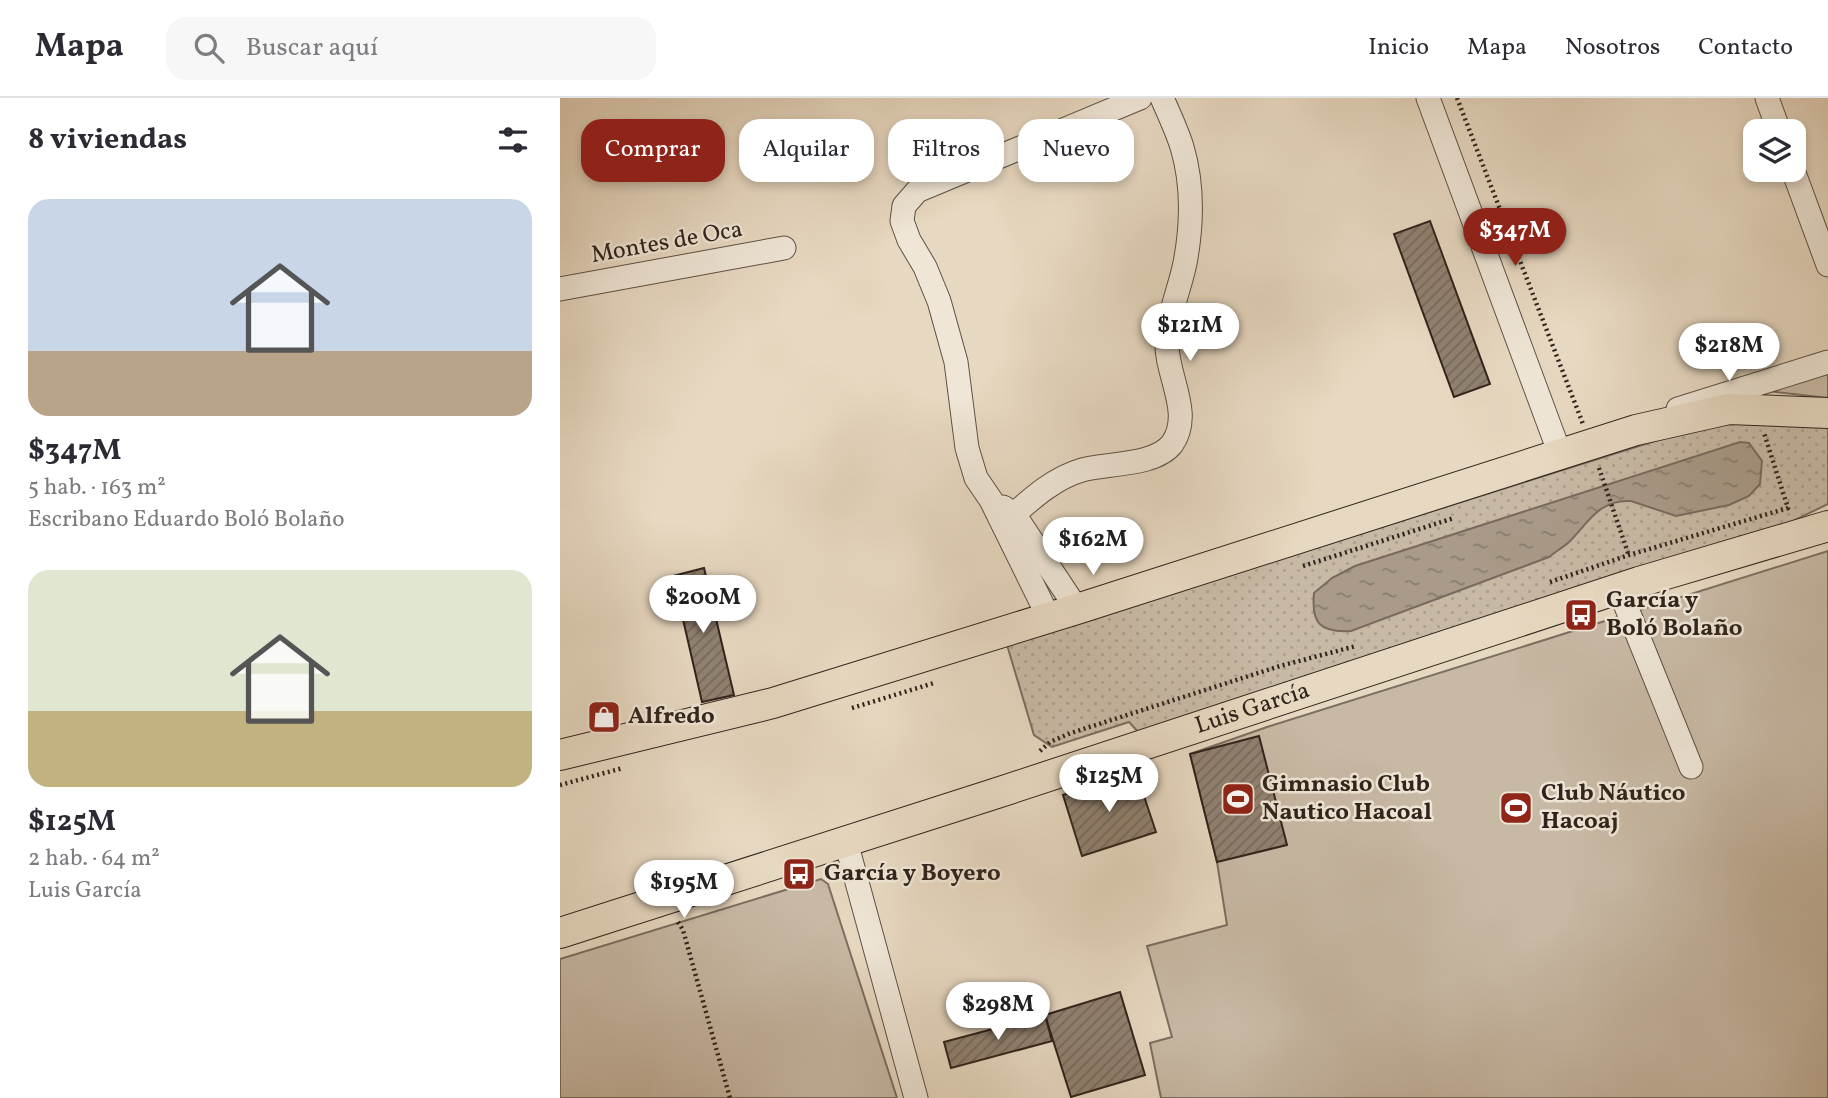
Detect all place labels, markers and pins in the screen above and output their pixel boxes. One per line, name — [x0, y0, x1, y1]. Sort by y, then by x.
pin: $347M — [1466, 208, 1564, 268]
pin: $121M — [1141, 303, 1239, 363]
pin: $218M — [1680, 324, 1778, 383]
pin: $162M — [1044, 518, 1142, 577]
pin: $200M — [654, 575, 752, 635]
place label: García y Boló Bolaño — [1606, 584, 1743, 646]
bus stop icon: García y Boló Bolaño — [1562, 596, 1600, 634]
shop icon: Alfredo — [585, 698, 623, 736]
place label: Alfredo — [628, 700, 715, 734]
pin: $125M — [1060, 754, 1158, 814]
place label: Gimnasio Club Nautico Hacoal — [1262, 768, 1432, 830]
place label: Club Náutico Hacoaj — [1541, 777, 1686, 839]
sports icon: Gimnasio Club Nautico Hacoal — [1219, 780, 1257, 818]
sports icon: Club Náutico Hacoaj — [1497, 789, 1535, 827]
bus stop icon: García y Boyero — [780, 855, 818, 893]
place label: García y Boyero — [824, 857, 1001, 891]
pin: $195M — [635, 860, 733, 920]
pin: $298M — [949, 982, 1047, 1042]

